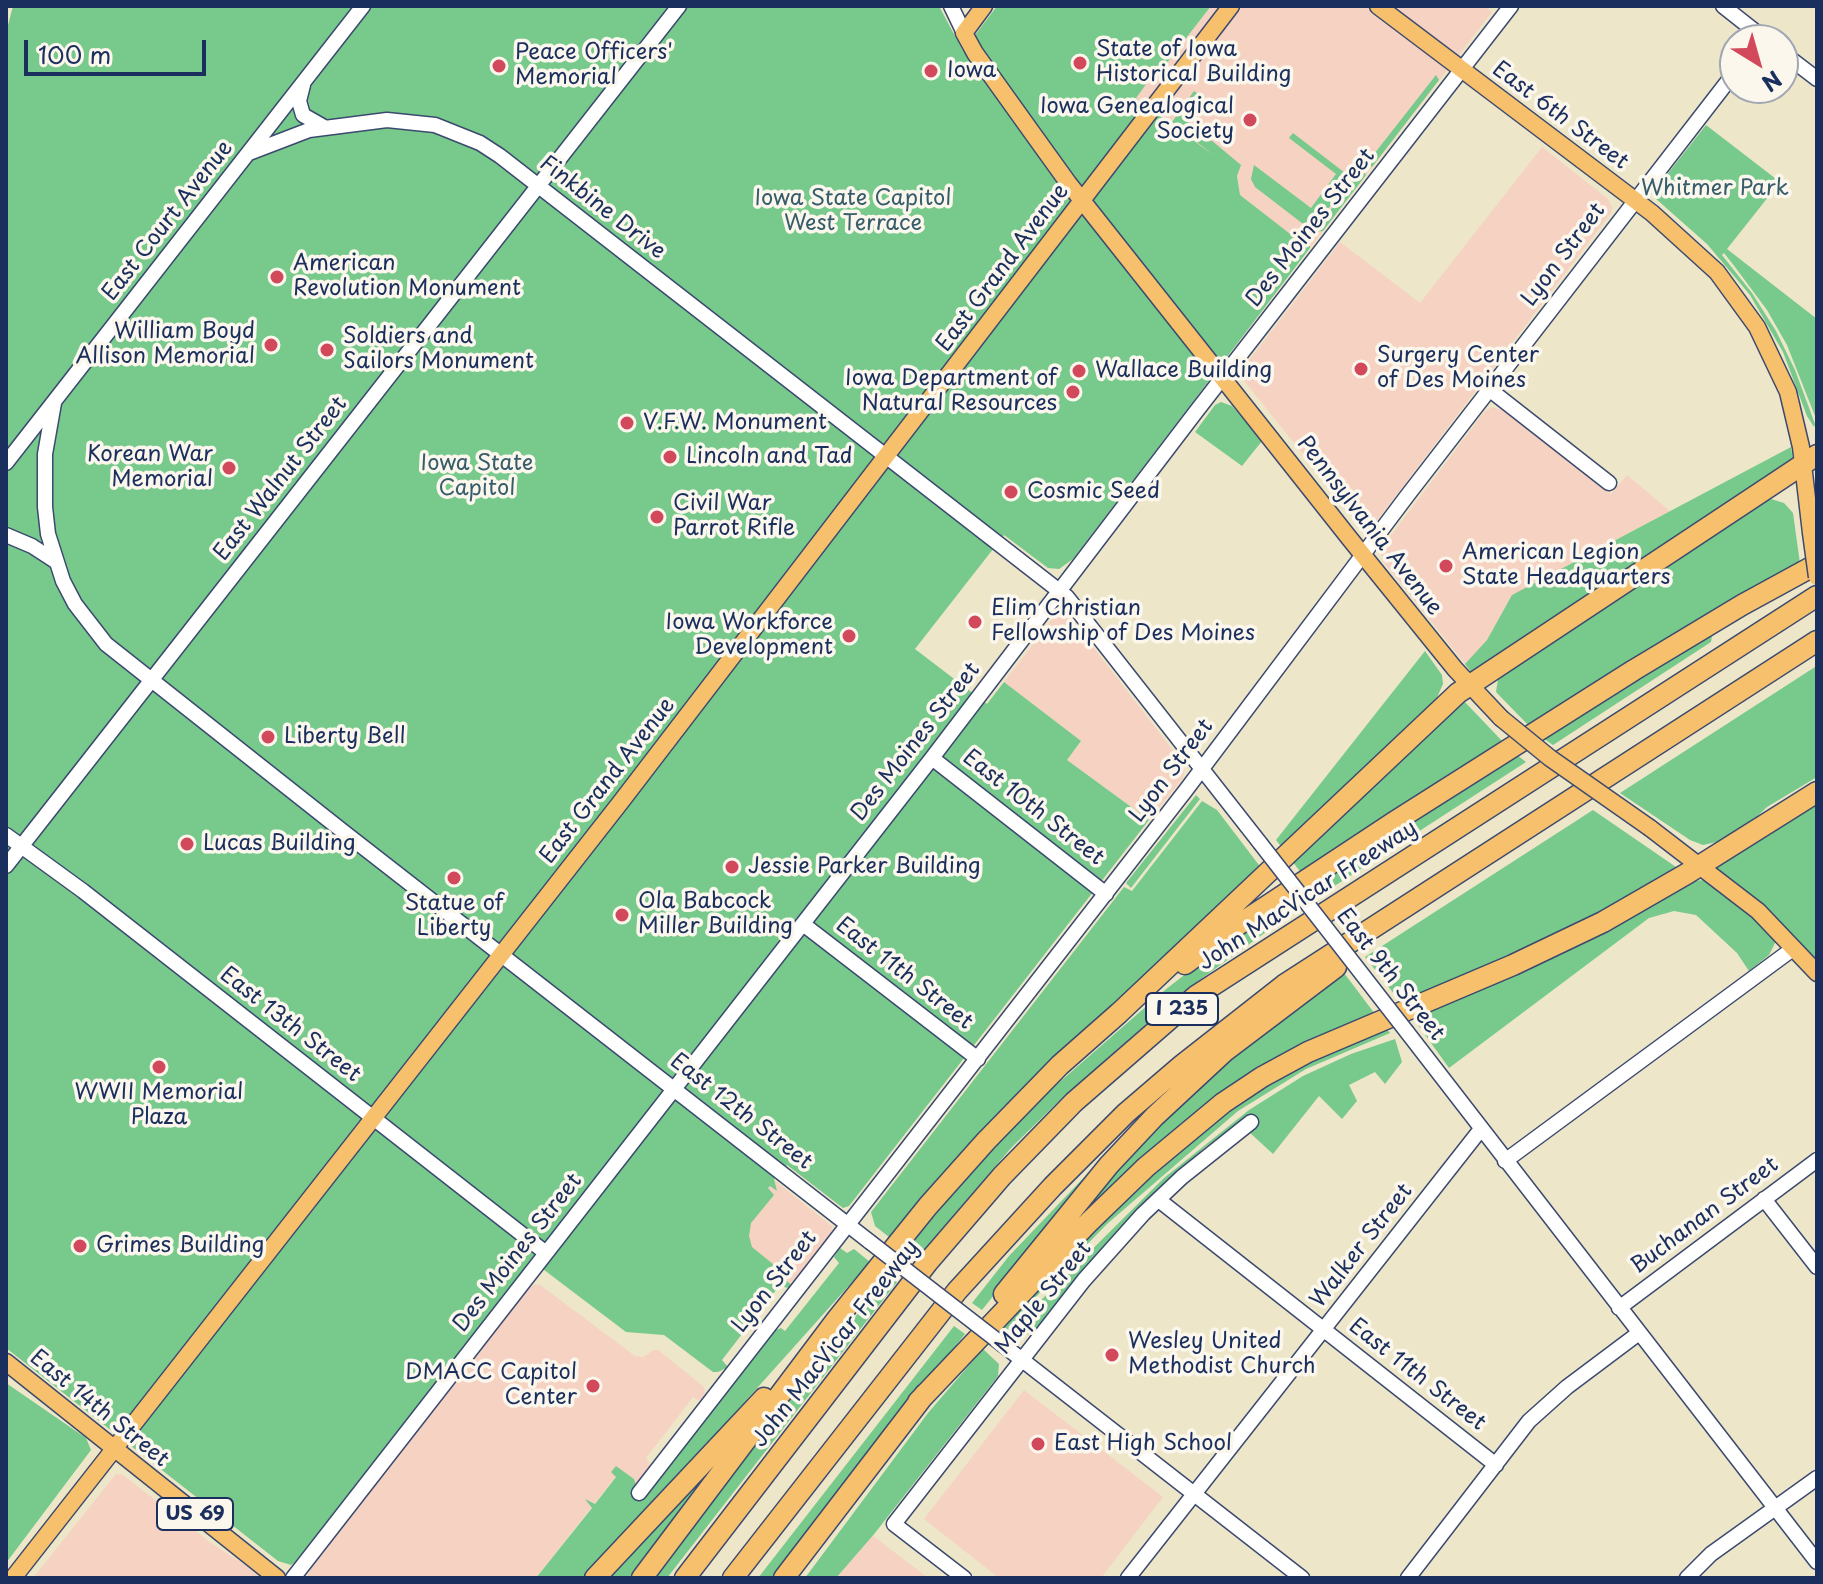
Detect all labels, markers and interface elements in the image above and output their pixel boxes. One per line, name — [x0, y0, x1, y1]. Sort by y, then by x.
scale bar — [28, 24, 210, 74]
north arrow — [1719, 24, 1799, 104]
text: 100 m — [38, 36, 111, 72]
place label: State of Iowa Historical Building — [1096, 37, 1291, 88]
place label: Peace Officers' Memorial — [515, 40, 673, 92]
marker: State of Iowa Historical Building — [1071, 54, 1089, 72]
street label: East 6th Street — [1487, 56, 1633, 176]
marker: Peace Officers' Memorial — [490, 57, 508, 75]
place label: Iowa — [947, 58, 996, 84]
marker: Iowa — [922, 62, 940, 80]
text: N — [1756, 64, 1789, 100]
place label: Iowa Genealogical Society — [1040, 94, 1234, 146]
marker: Iowa Genealogical Society — [1241, 111, 1259, 129]
street label: East Court Avenue — [97, 136, 239, 306]
street label: Des Moines Street — [1241, 143, 1381, 313]
street label: Finkbine Drive — [534, 151, 670, 265]
park label: Whitmer Park — [1641, 176, 1789, 202]
street label: East Grand Avenue — [931, 179, 1075, 357]
park label: Iowa State Capitol West Terrace — [754, 186, 952, 238]
street label: Lyon Street — [1517, 198, 1611, 312]
place label: American Revolution Monument — [293, 251, 521, 302]
marker: American Revolution Monument — [268, 268, 286, 286]
place label: William Boyd Allison Memorial — [76, 319, 255, 370]
place label: Soldiers and Sailors Monument — [343, 324, 534, 376]
marker: William Boyd Allison Memorial — [262, 336, 280, 354]
marker: Soldiers and Sailors Monument — [318, 341, 336, 359]
place label: Surgery Center of Des Moines — [1377, 343, 1539, 394]
place label: Wallace Building — [1095, 358, 1272, 384]
marker: Surgery Center of Des Moines — [1352, 360, 1370, 378]
marker: Wallace Building — [1070, 362, 1088, 380]
place label: Iowa Department of Natural Resources — [845, 366, 1057, 418]
marker: Iowa Department of Natural Resources — [1064, 383, 1082, 401]
street label: East Walnut Street — [209, 392, 353, 566]
place label: V.F.W. Monument — [643, 410, 827, 436]
marker: V.F.W. Monument — [618, 414, 636, 432]
street label: Pennsylvania Avenue — [1291, 431, 1447, 621]
place label: Korean War Memorial — [87, 442, 213, 494]
place label: Lincoln and Tad — [686, 444, 853, 470]
marker: Lincoln and Tad — [661, 448, 679, 466]
park label: Iowa State Capitol — [420, 451, 534, 502]
marker: Korean War Memorial — [220, 459, 238, 477]
place label: Cosmic Seed — [1027, 479, 1160, 505]
marker: Cosmic Seed — [1002, 483, 1020, 501]
place label: Civil War Parrot Rifle — [673, 491, 795, 542]
marker: Civil War Parrot Rifle — [648, 508, 666, 526]
place label: American Legion State Headquarters — [1462, 540, 1670, 592]
marker: American Legion State Headquarters — [1437, 557, 1455, 575]
place label: Elim Christian Fellowship of Des Moines — [991, 596, 1255, 648]
place label: Iowa Workforce Development — [666, 610, 833, 662]
marker: Elim Christian Fellowship of Des Moines — [966, 613, 984, 631]
marker: Iowa Workforce Development — [840, 627, 858, 645]
street label: Des Moines Street — [846, 657, 986, 827]
street label: East Grand Avenue — [535, 693, 681, 869]
street label: Lyon Street — [1125, 714, 1219, 828]
place label: Liberty Bell — [284, 724, 406, 750]
marker: Liberty Bell — [259, 728, 277, 746]
street label: East 10th Street — [957, 745, 1109, 871]
street label: John MacVicar Freeway — [1194, 815, 1422, 977]
place label: Lucas Building — [203, 831, 356, 857]
marker: Lucas Building — [178, 835, 196, 853]
place label: Jessie Parker Building — [748, 854, 981, 880]
marker: Jessie Parker Building — [723, 858, 741, 876]
marker: Statue of Liberty — [445, 869, 463, 887]
place label: Ola Babcock Miller Building — [638, 889, 793, 940]
place label: Statue of Liberty — [405, 891, 503, 942]
street label: East 9th Street — [1330, 904, 1450, 1046]
marker: Ola Babcock Miller Building — [613, 906, 631, 924]
street label: East 11th Street — [830, 912, 978, 1036]
street label: East 13th Street — [214, 962, 366, 1088]
road number: I 235 — [1146, 993, 1218, 1025]
street label: East 12th Street — [665, 1048, 817, 1176]
marker: WWII Memorial Plaza — [150, 1058, 168, 1076]
place label: WWII Memorial Plaza — [75, 1080, 243, 1132]
street label: Buchanan Street — [1626, 1152, 1784, 1280]
street label: Des Moines Street — [448, 1168, 588, 1338]
street label: Walker Street — [1305, 1179, 1419, 1313]
street label: Lyon Street — [727, 1226, 823, 1338]
place label: Grimes Building — [96, 1233, 264, 1259]
street label: John MacVicar Freeway — [747, 1235, 925, 1453]
street label: Maple Street — [990, 1236, 1098, 1360]
marker: Grimes Building — [71, 1237, 89, 1255]
street label: East 11th Street — [1343, 1313, 1491, 1437]
place label: Wesley United Methodist Church — [1128, 1329, 1316, 1380]
street label: East 14th Street — [24, 1345, 174, 1473]
marker: Wesley United Methodist Church — [1103, 1346, 1121, 1364]
place label: DMACC Capitol Center — [405, 1360, 577, 1412]
marker: DMACC Capitol Center — [584, 1377, 602, 1395]
place label: East High School — [1054, 1431, 1232, 1457]
marker: East High School — [1029, 1435, 1047, 1453]
road number: US 69 — [157, 1498, 233, 1530]

